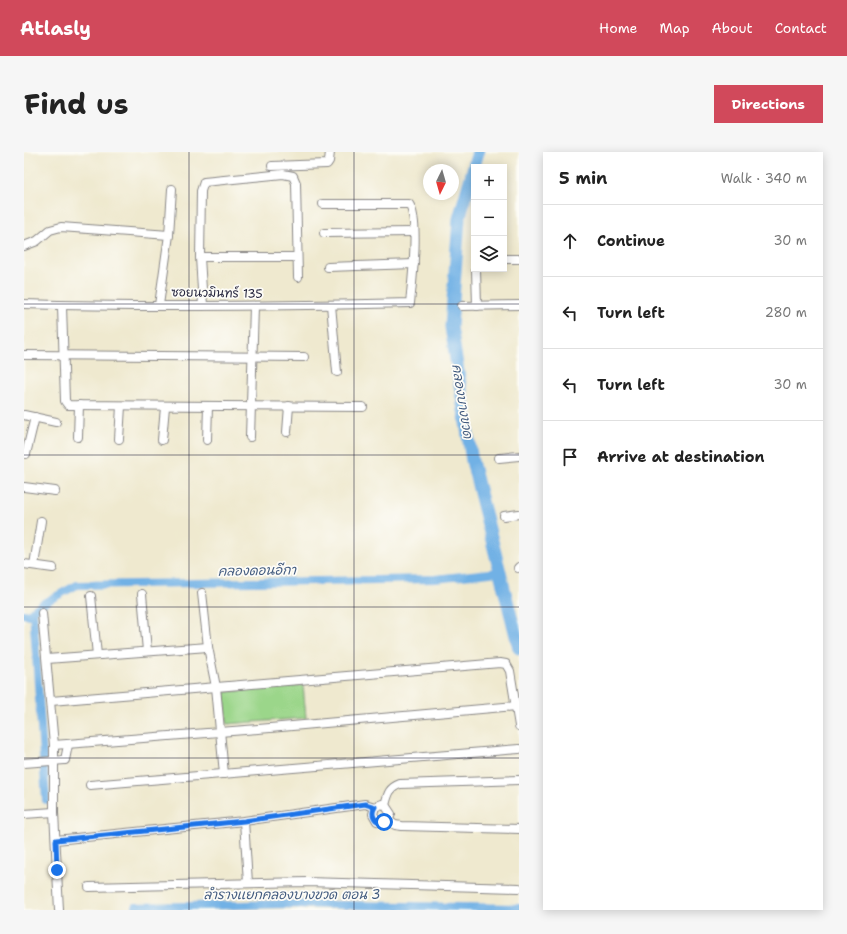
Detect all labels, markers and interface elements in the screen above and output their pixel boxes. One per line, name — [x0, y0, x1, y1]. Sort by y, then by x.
text: Atlasly — [20, 16, 91, 41]
text: Home — [599, 19, 638, 37]
text: Map — [660, 19, 690, 37]
text: About — [712, 19, 753, 37]
text: Contact — [775, 19, 827, 37]
text: Find us — [24, 85, 129, 123]
button: Directions — [714, 85, 823, 123]
north arrow — [423, 164, 459, 200]
map controls — [471, 164, 507, 272]
button: + — [471, 164, 507, 200]
text: 5 min — [559, 167, 607, 189]
text: Walk · 340 m — [721, 170, 807, 187]
button: − — [471, 200, 507, 236]
icon: ahead — [559, 230, 581, 252]
text: Continue — [597, 231, 665, 251]
text: 30 m — [773, 232, 807, 249]
button: layers — [471, 236, 507, 272]
street label: ซอยนวมินทร์ 135 — [171, 284, 263, 302]
icon: left — [559, 302, 581, 324]
text: Turn left — [597, 303, 665, 323]
text: 280 m — [765, 304, 807, 321]
water label: คลองบางขวด — [448, 363, 477, 440]
icon: left — [559, 374, 581, 396]
text: Turn left — [597, 375, 665, 395]
text: 30 m — [773, 376, 807, 393]
icon: arrive — [559, 446, 581, 468]
text: Arrive at destination — [597, 447, 765, 467]
water label: คลองดอนอีกา — [218, 561, 298, 580]
route start — [375, 813, 393, 831]
route end — [48, 861, 66, 879]
water label: ลำรางแยกคลองบางขวด ตอน 3 — [204, 886, 380, 903]

